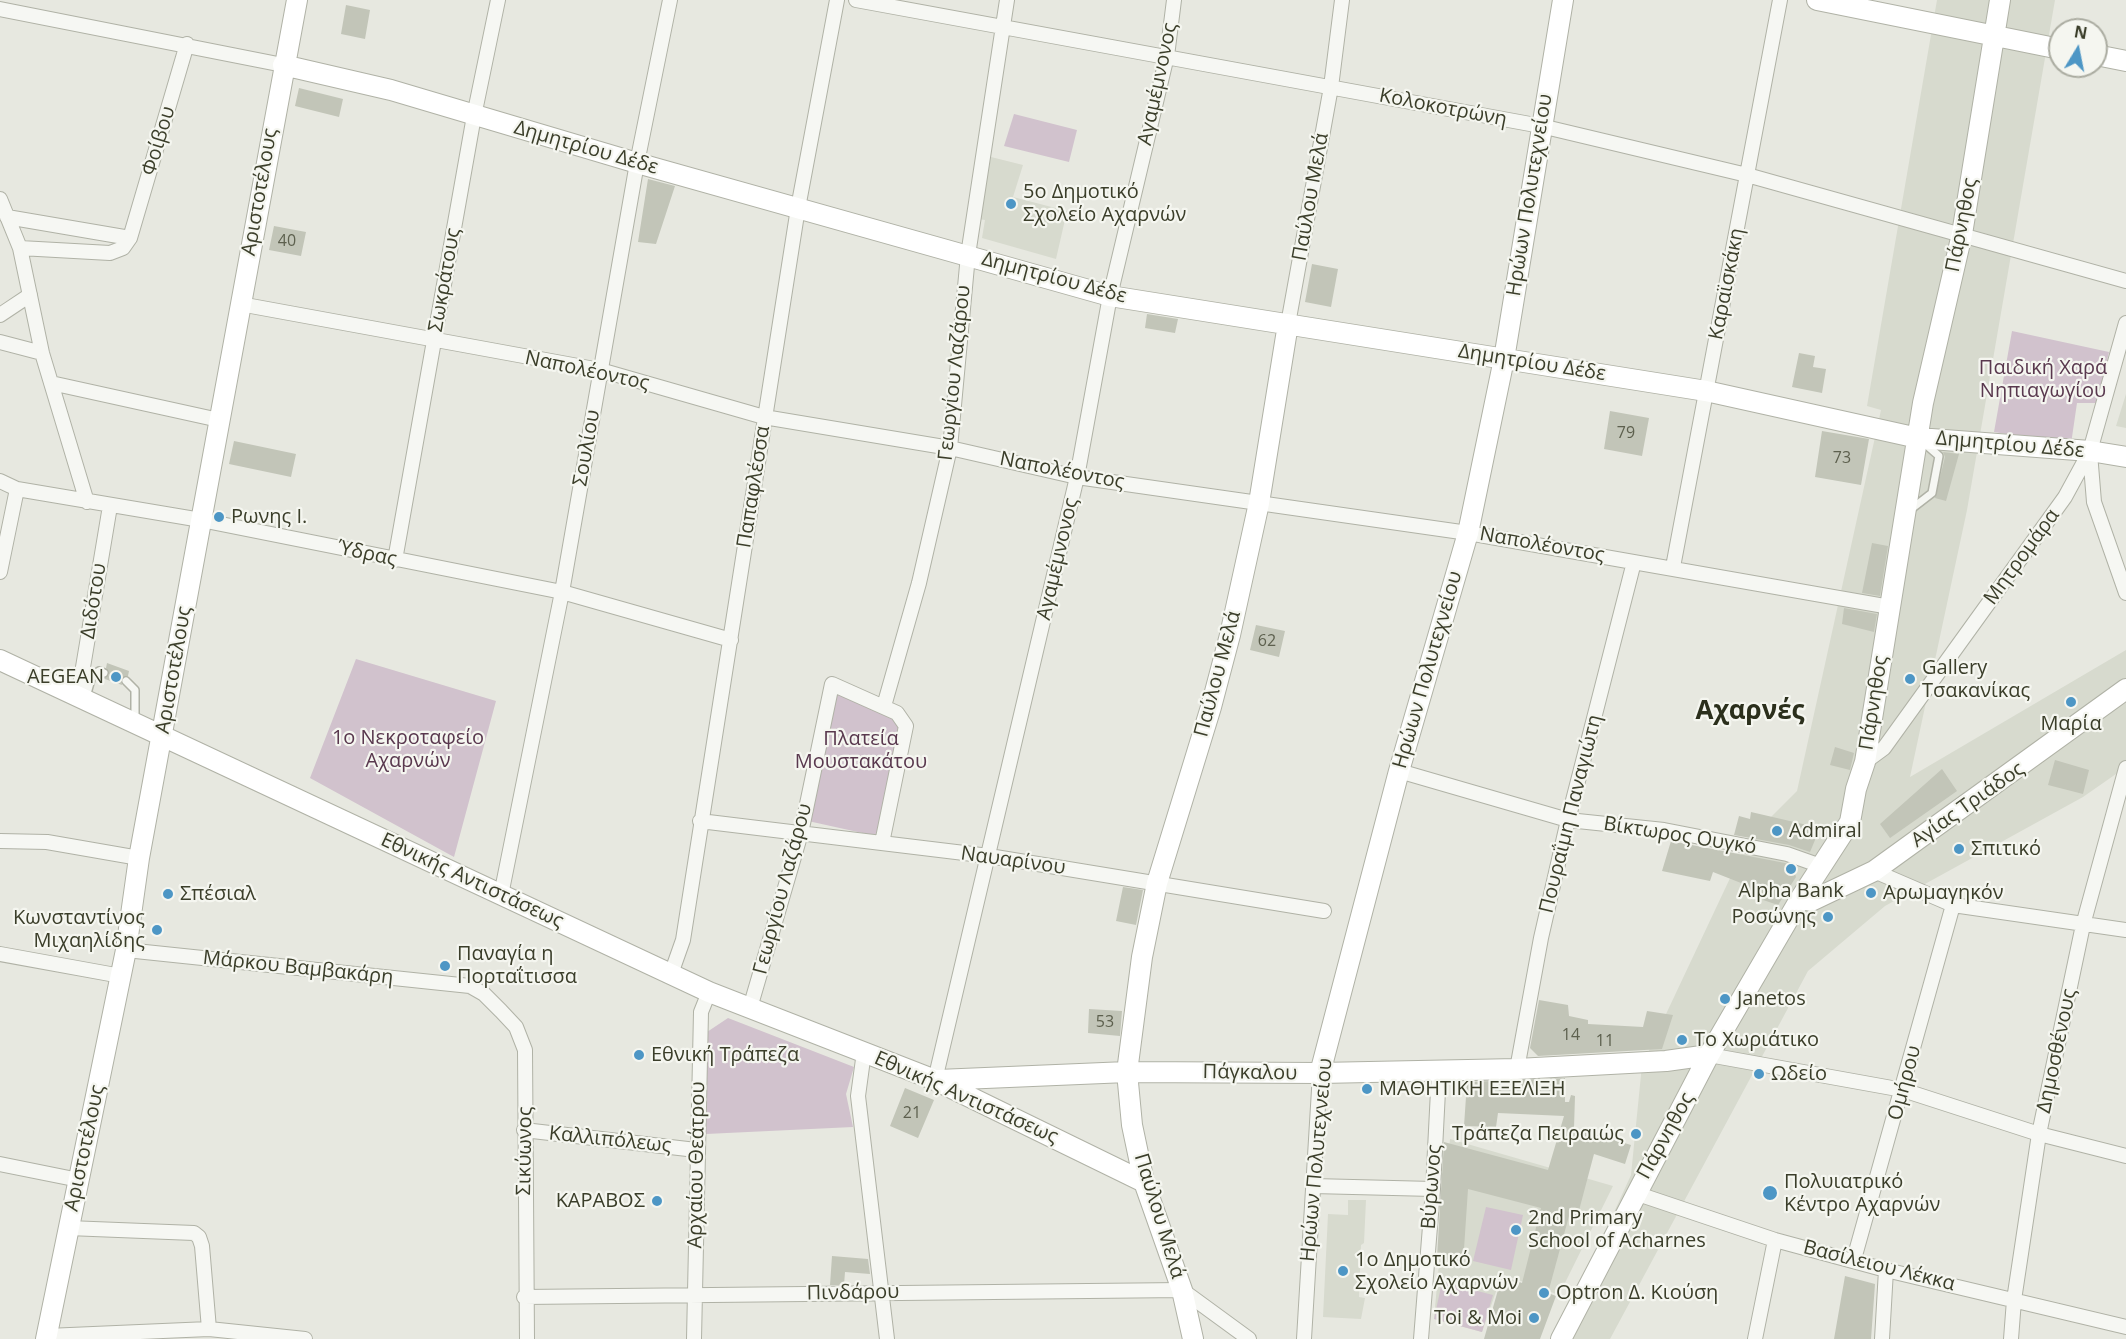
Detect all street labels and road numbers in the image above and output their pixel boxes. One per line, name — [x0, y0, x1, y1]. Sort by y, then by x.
street label: Αγαμέμνονος — [1133, 21, 1183, 147]
street label: Κολοκοτρώνη — [1377, 84, 1509, 132]
street label: Ηρώων Πολυτεχνείου — [1502, 92, 1558, 298]
street label: Φοίβου — [137, 103, 181, 179]
street label: Δημητρίου Δέδε — [511, 116, 661, 180]
street label: Αριστοτέλους — [237, 127, 283, 257]
street label: Παύλου Μελά — [1288, 131, 1334, 263]
street label: Πάρνηθος — [1941, 176, 1983, 274]
street label: Σωκράτους — [424, 226, 466, 334]
street label: Καραϊσκάκη — [1704, 226, 1750, 342]
street label: Δημητρίου Δέδε — [979, 247, 1129, 309]
street label: Γεωργίου Λαζάρου — [934, 284, 976, 462]
street label: Δημητρίου Δέδε — [1457, 340, 1607, 386]
street label: Ναπολέοντος — [523, 346, 651, 396]
street label: Σουλίου — [568, 408, 606, 488]
street label: Παπαφλέσσα — [733, 424, 775, 550]
street label: Δημητρίου Δέδε — [1935, 427, 2085, 463]
street label: Ναπολέοντος — [998, 447, 1126, 495]
street label: Αγαμέμνονος — [1032, 496, 1084, 622]
street label: Μητρομάρα — [1979, 504, 2065, 610]
street label: Ναπολέοντος — [1478, 522, 1606, 568]
street label: Ύδρας — [335, 536, 399, 572]
street label: Διδότου — [76, 562, 112, 640]
street label: Ηρώων Πολυτεχνείου — [1388, 568, 1468, 772]
street label: Αριστοτέλους — [151, 605, 197, 735]
street label: Παύλου Μελά — [1190, 608, 1246, 740]
street label: Πάρνηθος — [1855, 654, 1893, 752]
street label: Πουραΐμη Παναγιώτη — [1535, 712, 1607, 916]
street label: Αγίας Τριάδος — [1907, 757, 2029, 853]
street label: Γεωργίου Λαζάρου — [749, 801, 817, 977]
street label: Βίκτωρος Ουγκό — [1602, 812, 1758, 860]
street label: Εθνικής Αντιστάσεως — [377, 828, 567, 934]
street label: Ναυαρίνου — [959, 842, 1067, 880]
street label: Μάρκου Βαμβακάρη — [202, 946, 394, 990]
street label: Δημοσθένους — [2032, 987, 2082, 1115]
street label: Ομήρου — [1884, 1043, 1926, 1123]
street label: Εθνικής Αντιστάσεως — [870, 1047, 1062, 1149]
street label: Ηρώων Πολυτεχνείου — [1296, 1057, 1338, 1263]
street label: Πάγκαλου — [1202, 1060, 1298, 1086]
street label: Αρχαίου Θεάτρου — [684, 1081, 710, 1249]
street label: Αριστοτέλους — [60, 1083, 110, 1213]
street label: Πάρνηθος — [1632, 1088, 1700, 1184]
street label: Σικύωνος — [512, 1106, 538, 1196]
street label: Καλλιπόλεως — [548, 1122, 672, 1158]
street label: Βύρωνος — [1417, 1144, 1447, 1230]
street label: Παύλου Μελά — [1129, 1151, 1189, 1281]
street label: Βασίλειου Λέκκα — [1801, 1236, 1957, 1296]
street label: Πινδάρου — [806, 1280, 900, 1306]

